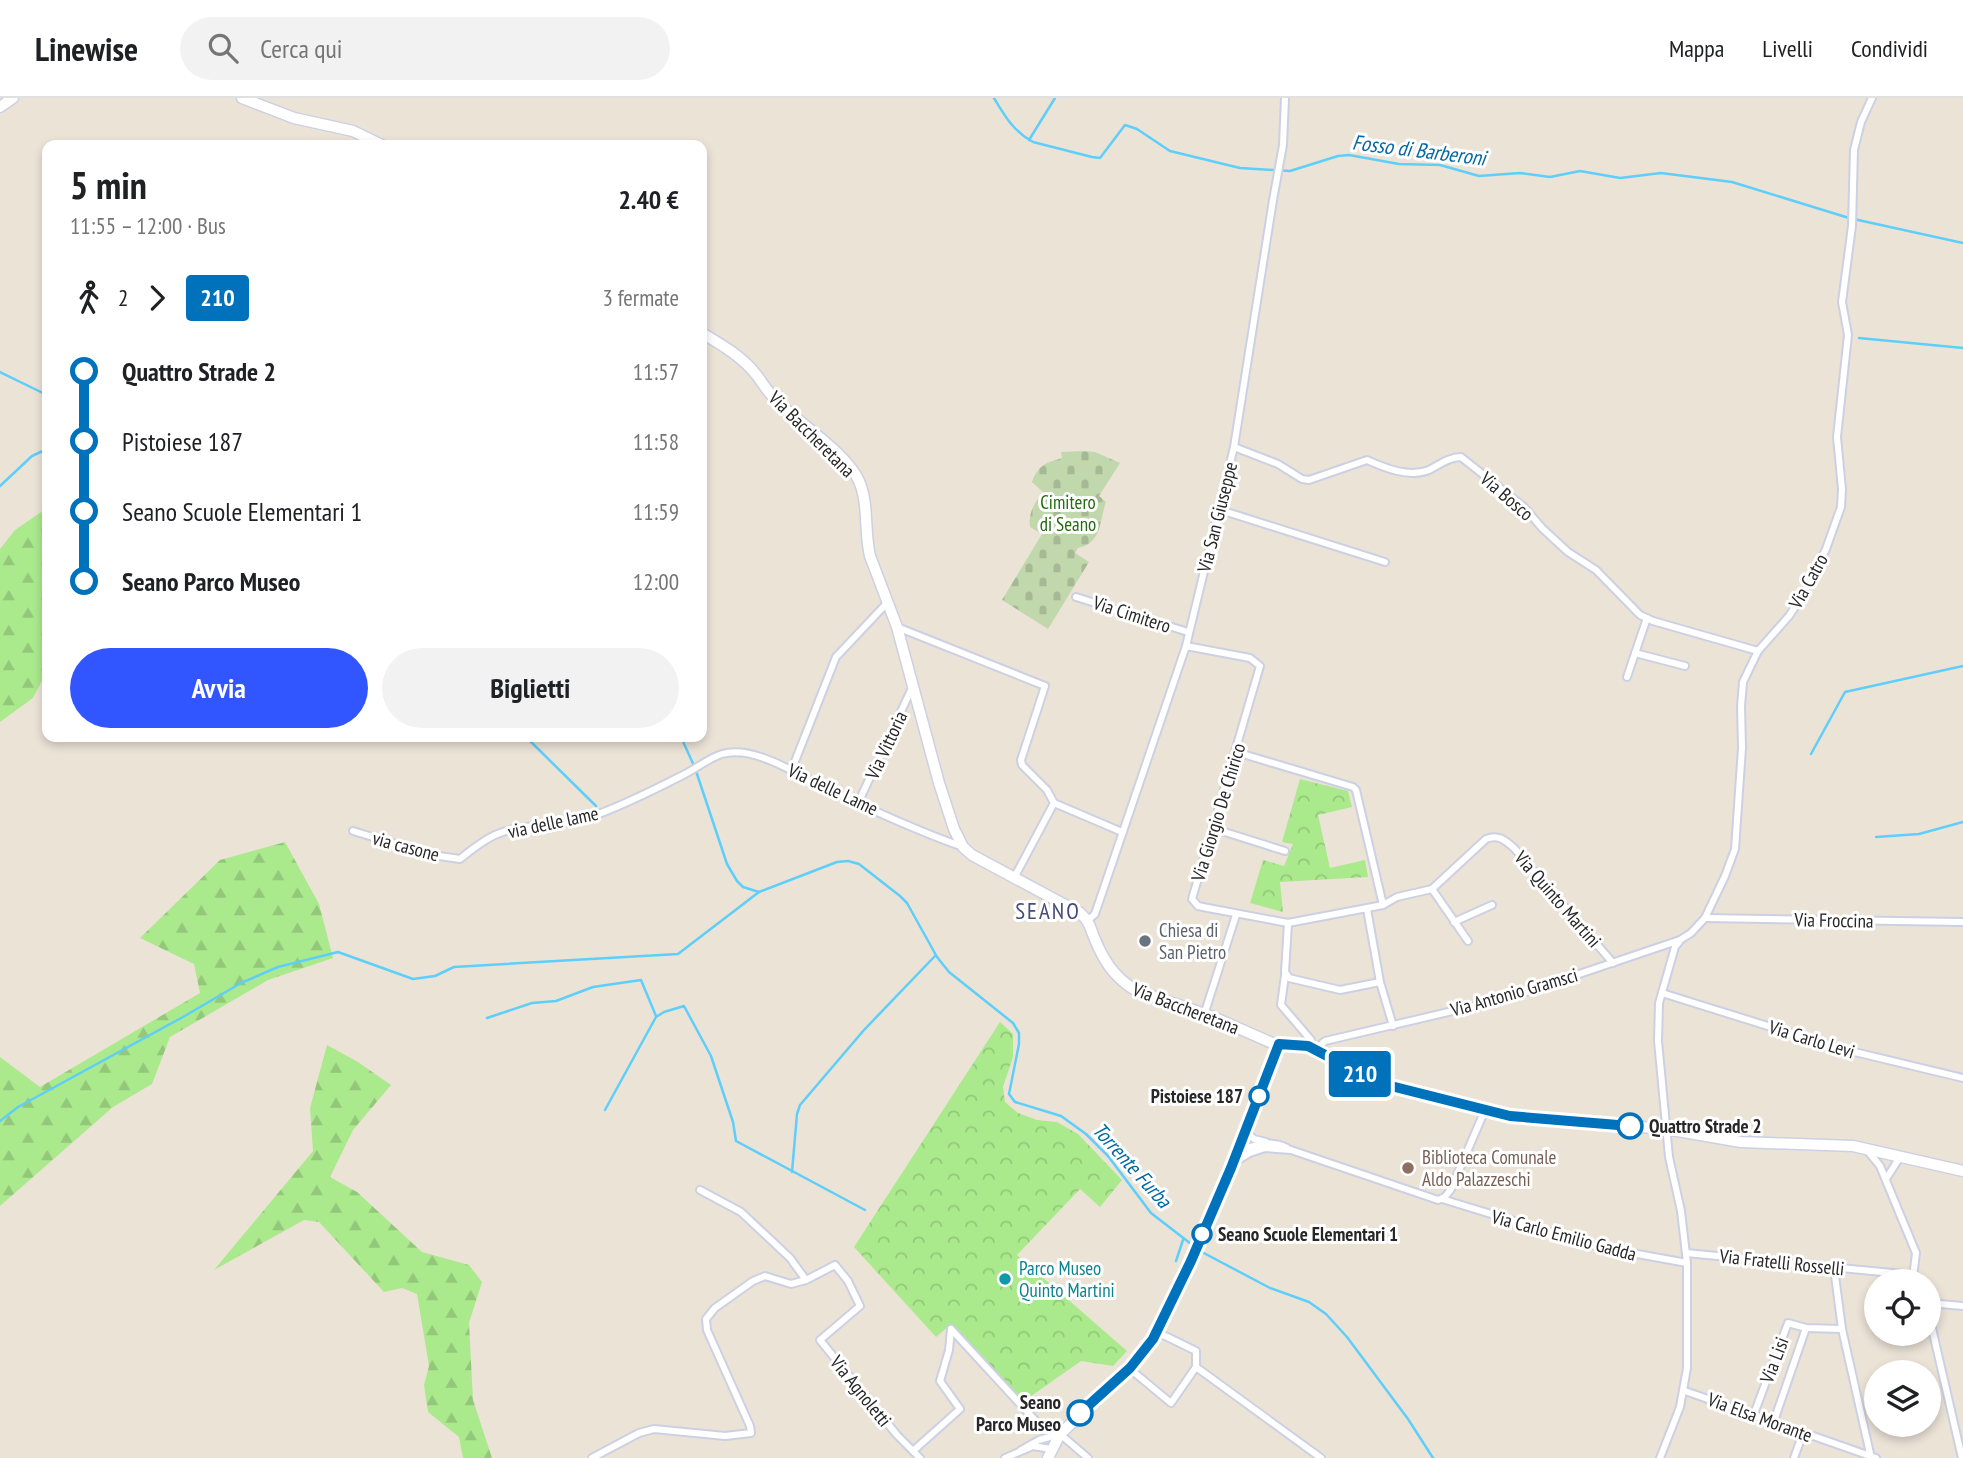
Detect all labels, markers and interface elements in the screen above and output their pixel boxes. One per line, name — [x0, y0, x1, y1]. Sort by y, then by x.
search box — [180, 17, 670, 80]
text: Linewise — [35, 27, 138, 70]
icon: search — [204, 29, 242, 67]
text: Cerca qui — [260, 32, 343, 65]
text: Mappa — [1669, 33, 1724, 64]
text: Livelli — [1762, 33, 1813, 64]
text: Condividi — [1851, 33, 1928, 64]
water label: Fosso di Barberoni — [1351, 128, 1490, 172]
text: 5 min — [70, 160, 147, 209]
text: 2.40 € — [618, 183, 679, 216]
text: 11:55 – 12:00 · Bus — [70, 211, 226, 240]
icon: walk — [70, 279, 108, 317]
icon: forward — [138, 279, 176, 317]
text: 210 — [200, 282, 235, 313]
text: 2 — [118, 283, 128, 312]
text: 3 fermate — [602, 283, 679, 312]
text: Quattro Strade 2 — [122, 355, 276, 388]
text: 11:57 — [633, 357, 679, 386]
street label: Via Baccheretana — [763, 385, 860, 482]
text: Pistoiese 187 — [122, 425, 243, 458]
text: 11:58 — [633, 427, 679, 456]
street label: Via San Giuseppe — [1191, 459, 1242, 576]
street label: Via Bosco — [1475, 466, 1539, 526]
park label: Cimitero di Seano — [1040, 490, 1096, 536]
text: Seano Scuole Elementari 1 — [122, 495, 362, 528]
text: 11:59 — [633, 497, 679, 526]
street label: Via Catro — [1783, 549, 1833, 614]
text: Seano Parco Museo — [122, 565, 300, 598]
text: 12:00 — [633, 567, 679, 596]
street label: Via Cimitero — [1089, 590, 1174, 638]
button: Avvia — [70, 648, 368, 728]
button: Biglietti — [382, 648, 679, 728]
street label: Via Vittoria — [859, 707, 912, 784]
street label: Via Giorgio De Chirico — [1185, 740, 1250, 885]
street label: Via delle Lame — [783, 757, 882, 820]
street label: via delle lame — [505, 801, 601, 843]
street label: via casone — [370, 826, 442, 866]
street label: Via Quinto Martini — [1509, 845, 1606, 952]
district label: SEANO — [1015, 896, 1081, 925]
street label: Via Froccina — [1793, 907, 1874, 933]
place label: Chiesa di San Pietro — [1159, 918, 1226, 964]
marker: Chiesa di San Pietro — [1137, 933, 1153, 949]
street label: Via Antonio Gramsci — [1447, 962, 1580, 1022]
street label: Via Baccheretana — [1128, 976, 1243, 1039]
street label: Via Carlo Levi — [1765, 1014, 1858, 1063]
line badge: 210 — [1320, 1051, 1400, 1097]
text: 210 — [1343, 1058, 1377, 1089]
place label: Pistoiese 187 — [1151, 1084, 1243, 1108]
marker: Pistoiese 187 — [1249, 1086, 1269, 1106]
marker: Quattro Strade 2 — [1617, 1113, 1643, 1139]
place label: Quattro Strade 2 — [1649, 1114, 1762, 1138]
water label: Torrente Furba — [1087, 1117, 1178, 1214]
place label: Biblioteca Comunale Aldo Palazzeschi — [1422, 1145, 1557, 1191]
marker: Biblioteca Comunale Aldo Palazzeschi — [1400, 1160, 1416, 1176]
street label: Via Carlo Emilio Gadda — [1488, 1204, 1639, 1266]
place label: Seano Scuole Elementari 1 — [1218, 1222, 1398, 1246]
marker: Seano Scuole Elementari 1 — [1192, 1224, 1212, 1244]
street label: Via Fratelli Rosselli — [1717, 1243, 1846, 1280]
place label: Parco Museo Quinto Martini — [1019, 1256, 1115, 1302]
map controls — [1864, 1269, 1941, 1437]
button: locate — [1864, 1269, 1941, 1346]
marker: Parco Museo Quinto Martini — [997, 1271, 1013, 1287]
street label: Via Lisi — [1754, 1334, 1794, 1387]
street label: Via Agnoletti — [824, 1350, 897, 1431]
button: layers — [1864, 1360, 1941, 1437]
street label: Via Elsa Morante — [1703, 1387, 1816, 1447]
place label: Seano Parco Museo — [976, 1390, 1061, 1436]
marker: Seano Parco Museo — [1067, 1400, 1093, 1426]

